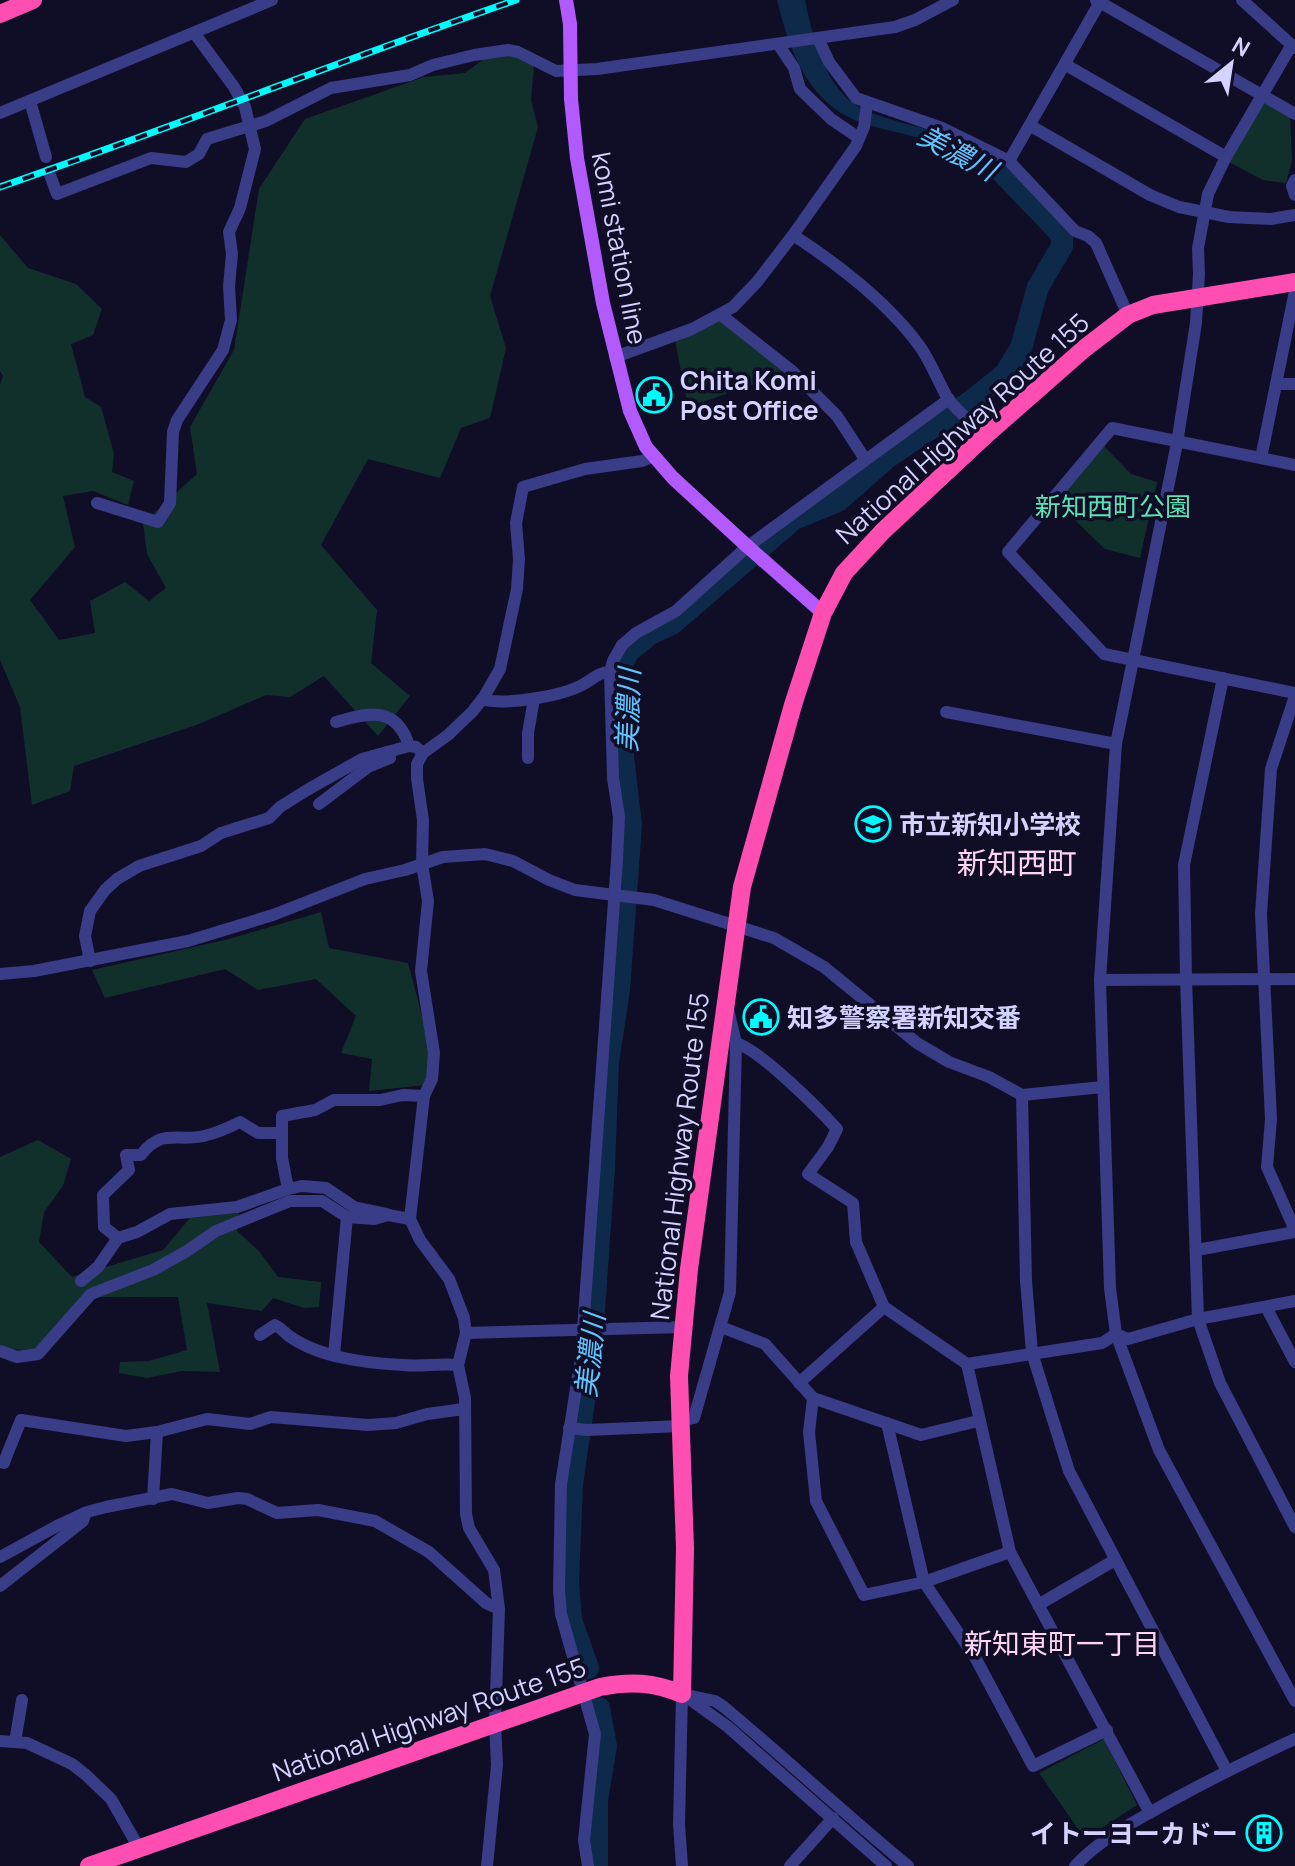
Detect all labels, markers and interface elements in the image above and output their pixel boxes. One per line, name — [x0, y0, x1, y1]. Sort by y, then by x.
north arrow — [1191, 24, 1271, 104]
text: N — [1227, 30, 1255, 64]
water label: 美濃川 — [912, 116, 1007, 190]
street label: komi station line — [584, 149, 656, 347]
street label: National Highway Route 155 — [828, 304, 1096, 552]
place label: Chita Komi Post Office — [680, 362, 819, 428]
public building icon: Chita Komi Post Office — [635, 376, 673, 414]
park label: 新知西町公園 — [1035, 488, 1191, 524]
water label: 美濃川 — [607, 664, 648, 753]
school or university icon: 市立新知小学校 — [854, 805, 892, 843]
place label: 市立新知小学校 — [899, 806, 1081, 842]
district label: 新知西町 — [957, 842, 1077, 883]
street label: National Highway Route 155 — [641, 990, 717, 1322]
public building icon: 知多警察署新知交番 — [742, 998, 780, 1036]
place label: 知多警察署新知交番 — [787, 999, 1021, 1035]
water label: 美濃川 — [566, 1308, 613, 1399]
district label: 新知東町一丁目 — [964, 1624, 1160, 1662]
street label: National Highway Route 155 — [267, 1648, 591, 1790]
building icon: イトーヨーカドー — [1245, 1814, 1283, 1852]
place label: イトーヨーカドー — [1030, 1815, 1238, 1851]

